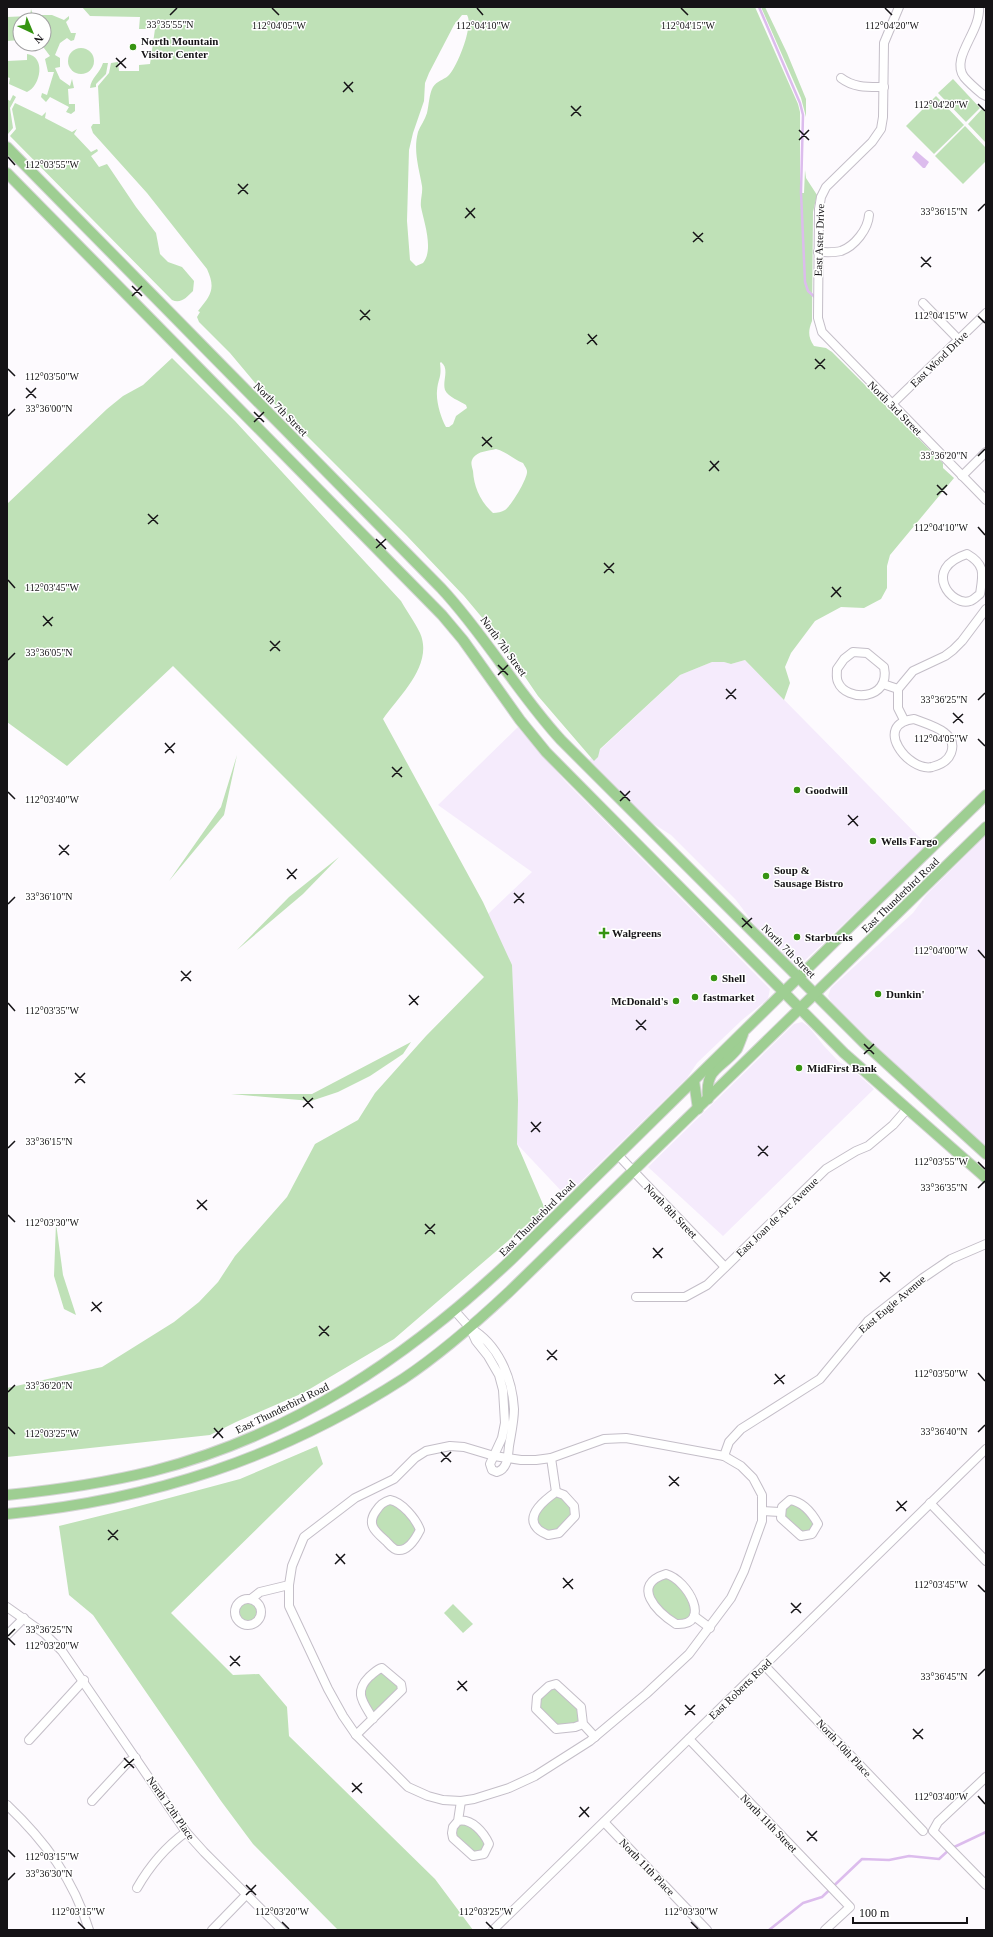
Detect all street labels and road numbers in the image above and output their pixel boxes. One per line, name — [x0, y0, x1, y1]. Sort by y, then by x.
street label: East Aster Drive — [812, 203, 826, 277]
street label: East Wood Drive — [908, 328, 970, 389]
street label: North 3rd Street — [865, 378, 925, 438]
street label: North 7th Street — [252, 380, 310, 438]
street label: North 7th Street — [478, 614, 530, 678]
street label: East Thunderbird Road — [859, 855, 941, 935]
street label: North 7th Street — [760, 922, 818, 980]
street label: East Joan de Arc Avenue — [734, 1175, 821, 1259]
street label: East Thunderbird Road — [497, 1177, 578, 1258]
street label: North 8th Street — [642, 1181, 700, 1241]
street label: East Eugie Avenue — [856, 1273, 928, 1335]
street label: East Thunderbird Road — [233, 1380, 331, 1436]
street label: East Roberts Road — [706, 1656, 774, 1722]
street label: North 10th Place — [814, 1717, 874, 1779]
street label: North 12th Place — [145, 1774, 197, 1842]
street label: North 11th Street — [738, 1792, 800, 1854]
street label: North 11th Place — [617, 1836, 677, 1898]

